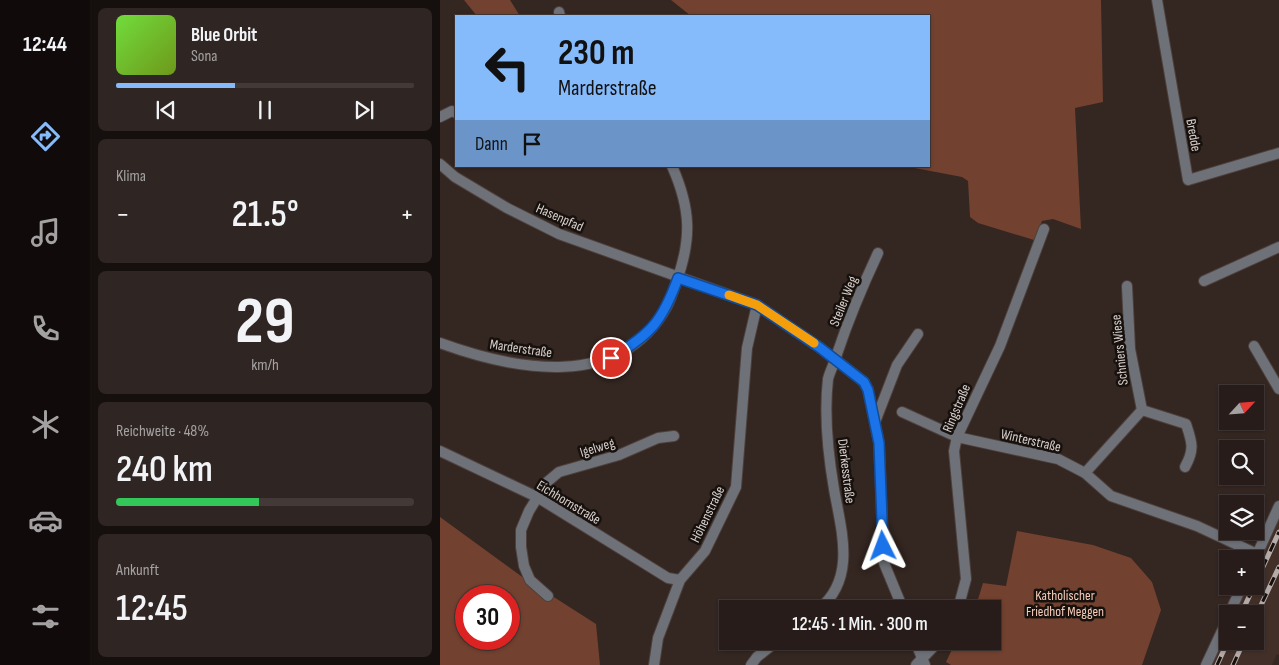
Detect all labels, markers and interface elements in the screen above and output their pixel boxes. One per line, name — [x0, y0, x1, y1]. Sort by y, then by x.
text: Blue Orbit — [191, 24, 257, 47]
text: 12:44 — [23, 31, 67, 58]
text: 230 m — [558, 32, 634, 75]
icon: left — [475, 35, 540, 100]
text: Sona — [191, 47, 218, 66]
text: Marderstraße — [558, 75, 657, 102]
icon: previous — [152, 96, 180, 124]
icon: pause — [251, 96, 279, 124]
icon: next — [350, 96, 378, 124]
street label: Bredde — [1182, 117, 1205, 153]
icon: directions — [28, 119, 63, 154]
icon: arrive — [518, 130, 546, 158]
text: Dann — [475, 133, 508, 156]
text: Klima — [116, 167, 146, 186]
text: 21.5° — [231, 192, 299, 237]
text: − — [116, 198, 130, 231]
text: + — [400, 198, 414, 231]
street label: Hasenpfad — [533, 200, 586, 235]
icon: music — [28, 215, 63, 250]
street label: Steiler Weg — [826, 273, 861, 329]
text: 29 — [235, 284, 295, 362]
icon: phone — [28, 311, 63, 346]
street label: Schniers Wiese — [1107, 314, 1132, 386]
street label: Marderstraße — [489, 336, 553, 361]
pin — [590, 337, 632, 379]
icon: arrive — [597, 344, 625, 372]
text: km/h — [251, 356, 279, 375]
street label: Ringstraße — [939, 382, 974, 435]
north arrow — [1219, 385, 1264, 430]
map controls — [1219, 385, 1264, 650]
icon: climate — [28, 407, 63, 442]
text: Reichweite · 48% — [116, 422, 209, 441]
street label: Winterstraße — [999, 425, 1063, 456]
street label: Igelweg — [578, 434, 617, 461]
street label: Dierkesstraße — [834, 438, 859, 504]
button: search — [1219, 440, 1264, 485]
text: 240 km — [116, 447, 213, 492]
street label: Eichhornstraße — [534, 477, 604, 528]
street label: Höhenstraße — [687, 483, 728, 545]
button: layers — [1219, 495, 1264, 540]
icon: car — [28, 503, 63, 538]
position arrow — [856, 519, 908, 571]
button: + — [1219, 550, 1264, 595]
text: Ankunft — [116, 561, 159, 580]
speed limit sign: 30 — [455, 585, 520, 650]
text: 12:45 — [116, 586, 188, 631]
park label: Katholischer Friedhof Meggen — [1026, 587, 1104, 620]
icon: filters — [28, 599, 63, 634]
button: − — [1219, 605, 1264, 650]
text: 12:45 · 1 Min. · 300 m — [792, 613, 928, 636]

